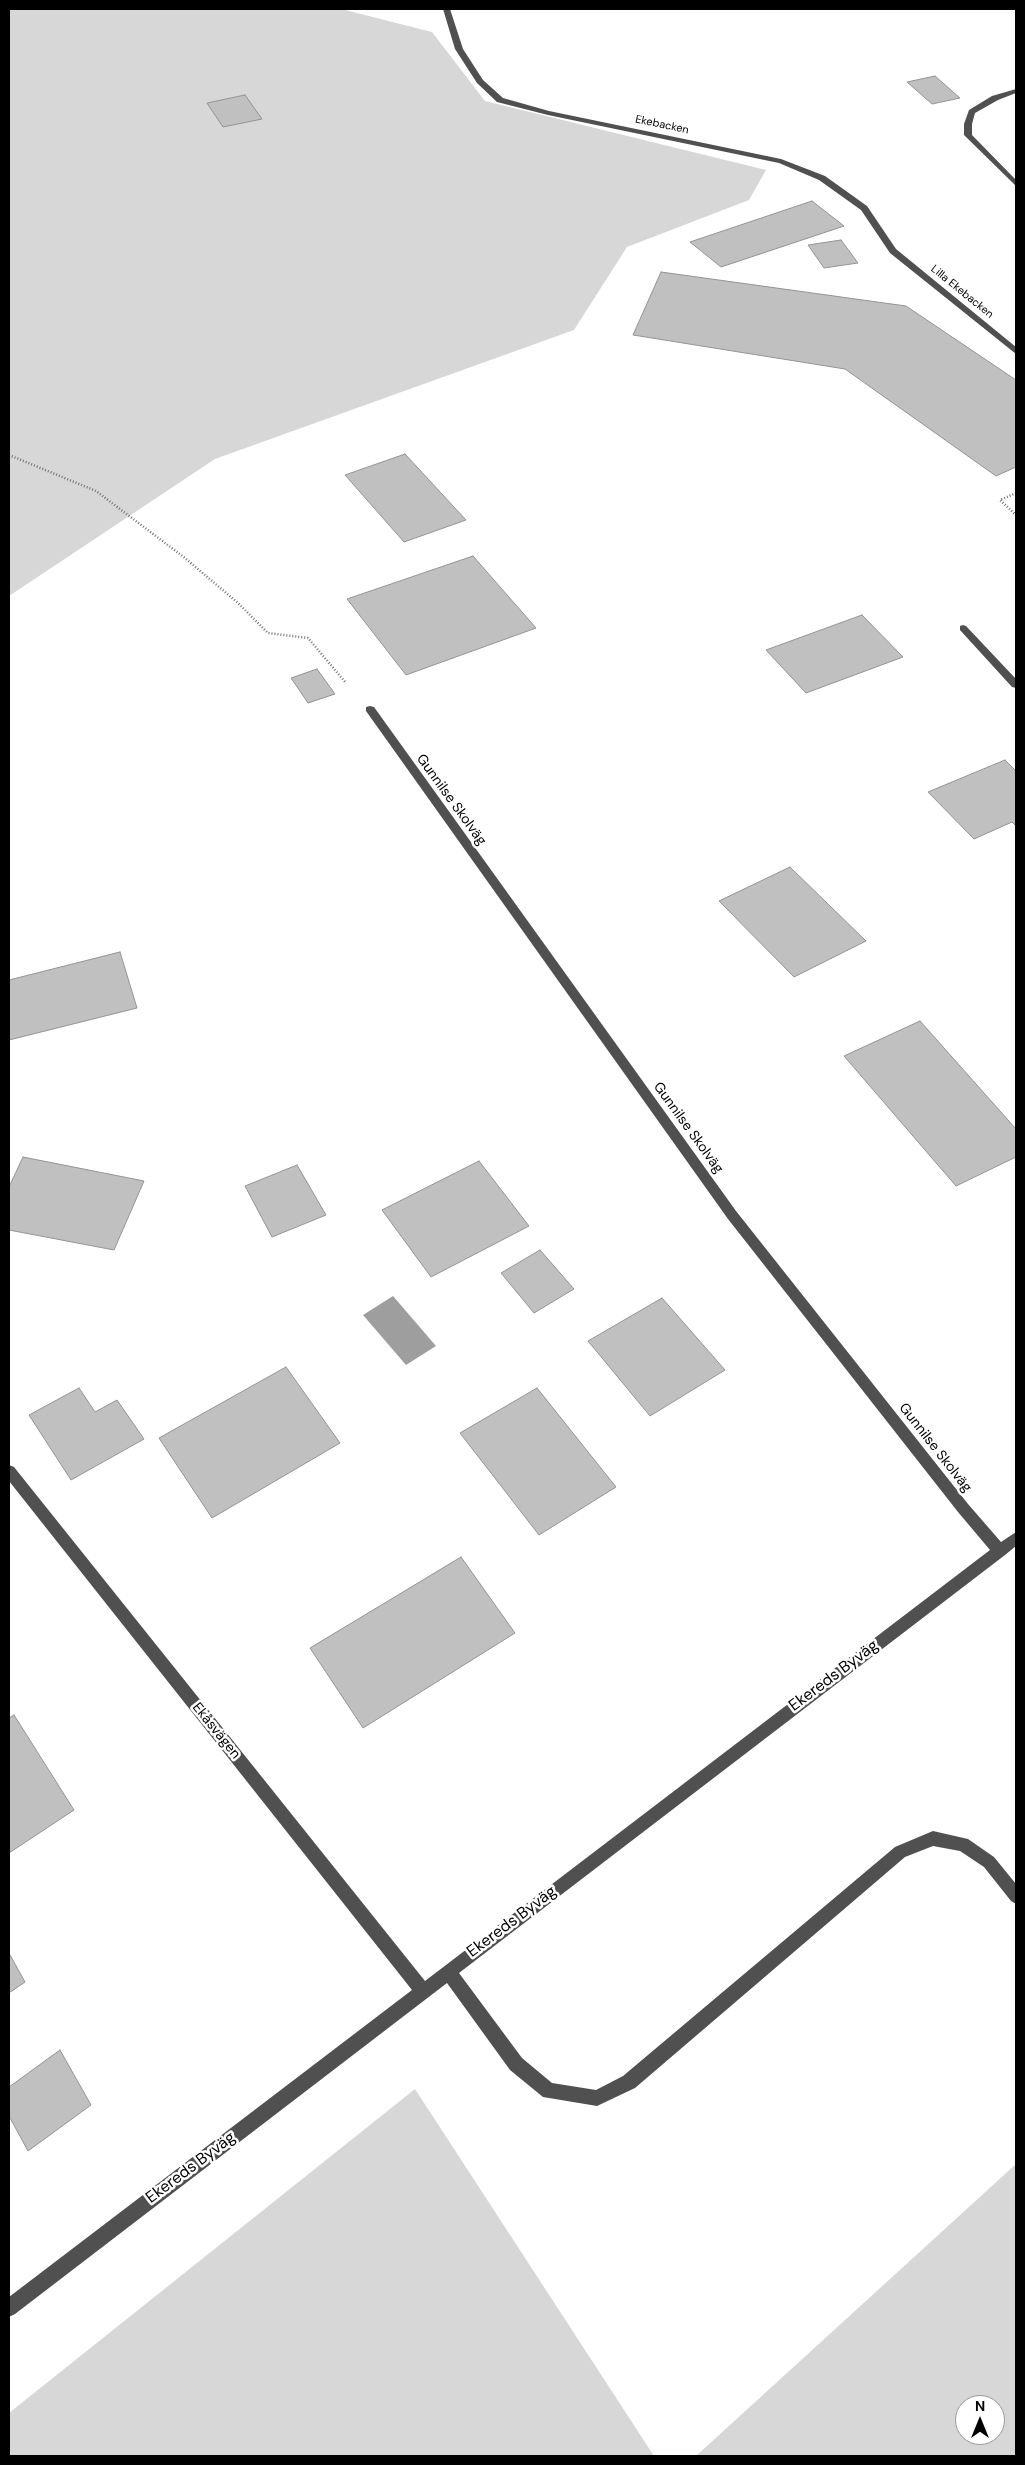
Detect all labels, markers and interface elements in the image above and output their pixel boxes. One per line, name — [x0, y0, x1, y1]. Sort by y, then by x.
street label: Ekebacken — [634, 113, 690, 137]
street label: Lilla Ekebacken — [928, 263, 996, 321]
street label: Gunnilse Skolväg — [412, 751, 490, 849]
street label: Gunnilse Skolväg — [649, 1079, 727, 1177]
street label: Gunnilse Skolväg — [895, 1400, 975, 1496]
street label: Ekereds Byväg — [786, 1636, 882, 1716]
street label: Ekåsvägen — [188, 1700, 244, 1762]
street label: Ekereds Byväg — [464, 1882, 560, 1962]
street label: Ekereds Byväg — [143, 2128, 239, 2208]
north arrow — [955, 2395, 1005, 2445]
text: N — [975, 2397, 985, 2415]

